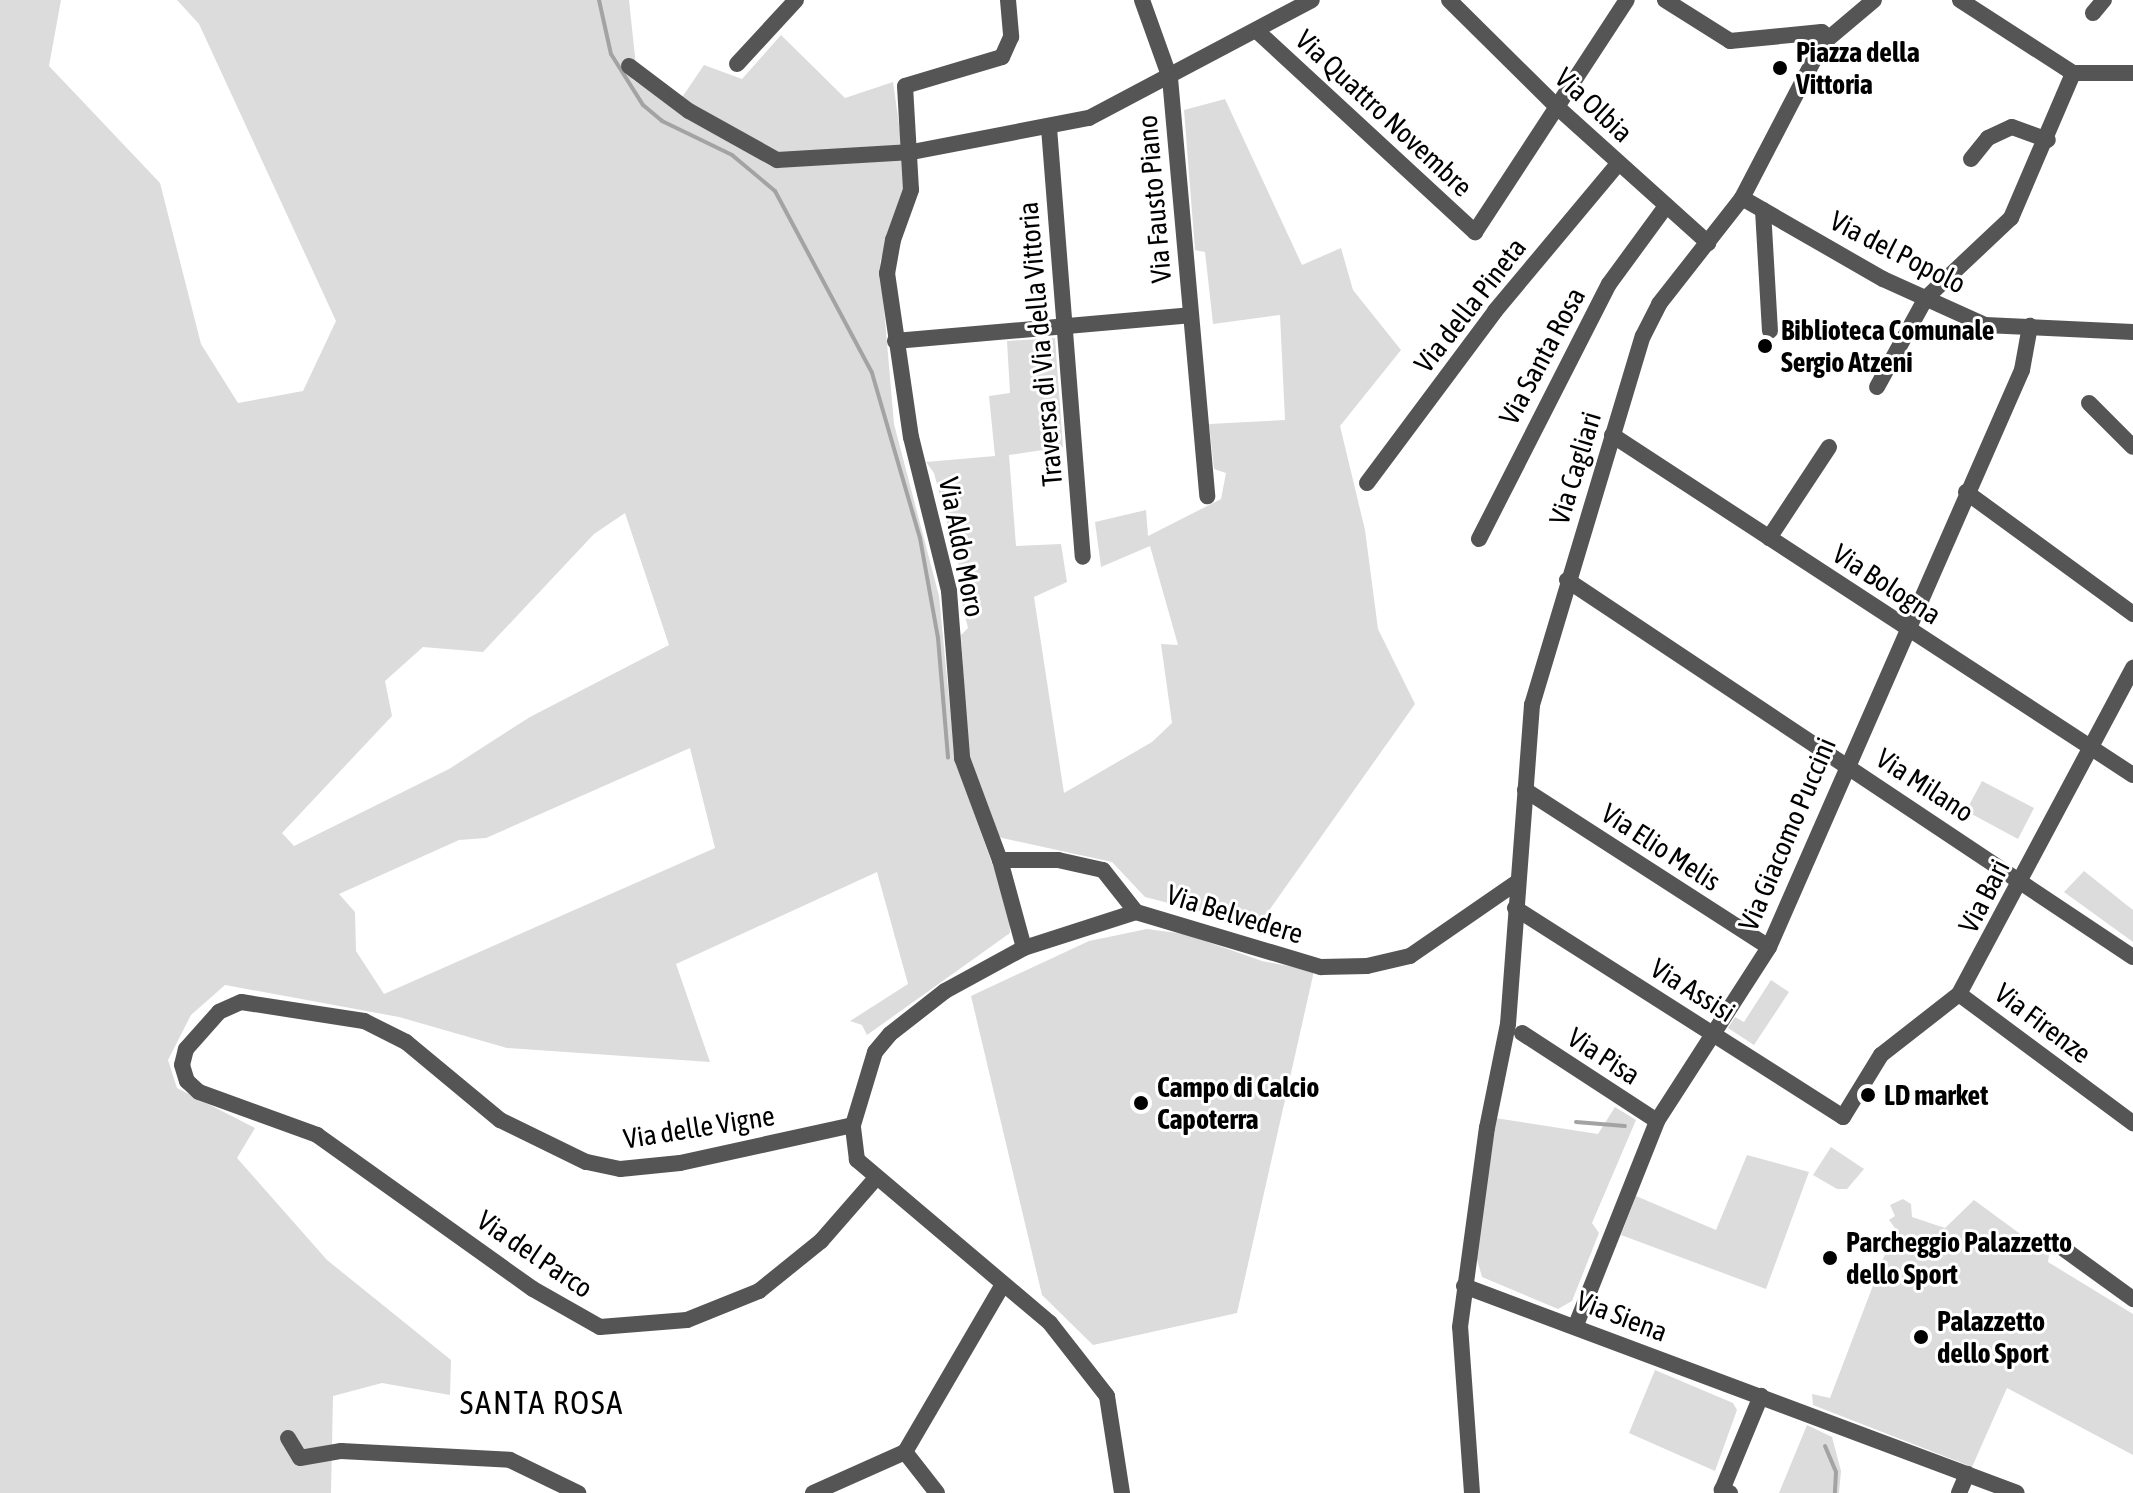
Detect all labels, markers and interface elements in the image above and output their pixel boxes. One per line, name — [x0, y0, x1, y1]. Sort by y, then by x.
street label: Via Quattro Novembre — [1289, 23, 1479, 203]
place label: Piazza della Vittoria — [1796, 35, 1920, 101]
marker: Piazza della Vittoria — [1771, 59, 1789, 77]
street label: Via Olbia — [1548, 61, 1640, 149]
street label: Via Fausto Piano — [1130, 114, 1178, 284]
street label: Traversa di Via della Vittoria — [1011, 200, 1069, 488]
street label: Via del Popolo — [1825, 204, 1971, 300]
street label: Via della Pineta — [1407, 231, 1533, 379]
street label: Via Santa Rosa — [1492, 282, 1592, 430]
place label: Biblioteca Comunale Sergio Atzeni — [1781, 313, 1994, 379]
marker: Biblioteca Comunale Sergio Atzeni — [1756, 337, 1774, 355]
street label: Via Cagliari — [1542, 408, 1608, 528]
street label: Via Aldo Moro — [932, 474, 992, 620]
street label: Via Bologna — [1827, 537, 1947, 631]
street label: Via Giacomo Puccini — [1731, 732, 1843, 936]
street label: Via Milano — [1870, 741, 1980, 829]
street label: Via Elio Melis — [1595, 796, 1727, 898]
street label: Via Bari — [1951, 854, 2017, 938]
street label: Via Belvedere — [1163, 877, 1307, 951]
street label: Via Assisi — [1645, 951, 1741, 1029]
street label: Via Firenze — [1988, 976, 2098, 1070]
street label: Via Pisa — [1562, 1020, 1646, 1092]
place label: Campo di Calcio Capoterra — [1157, 1070, 1319, 1136]
place label: LD market — [1884, 1078, 1988, 1112]
marker: LD market — [1859, 1086, 1877, 1104]
marker: Campo di Calcio Capoterra — [1132, 1094, 1150, 1112]
street label: Via delle Vigne — [621, 1098, 777, 1156]
street label: Via del Parco — [471, 1203, 599, 1305]
place label: Parcheggio Palazzetto dello Sport — [1846, 1225, 2072, 1291]
marker: Parcheggio Palazzetto dello Sport — [1821, 1249, 1839, 1267]
street label: Via Siena — [1572, 1283, 1672, 1349]
place label: Palazzetto dello Sport — [1937, 1304, 2049, 1370]
marker: Palazzetto dello Sport — [1912, 1328, 1930, 1346]
district label: SANTA ROSA — [460, 1384, 624, 1422]

